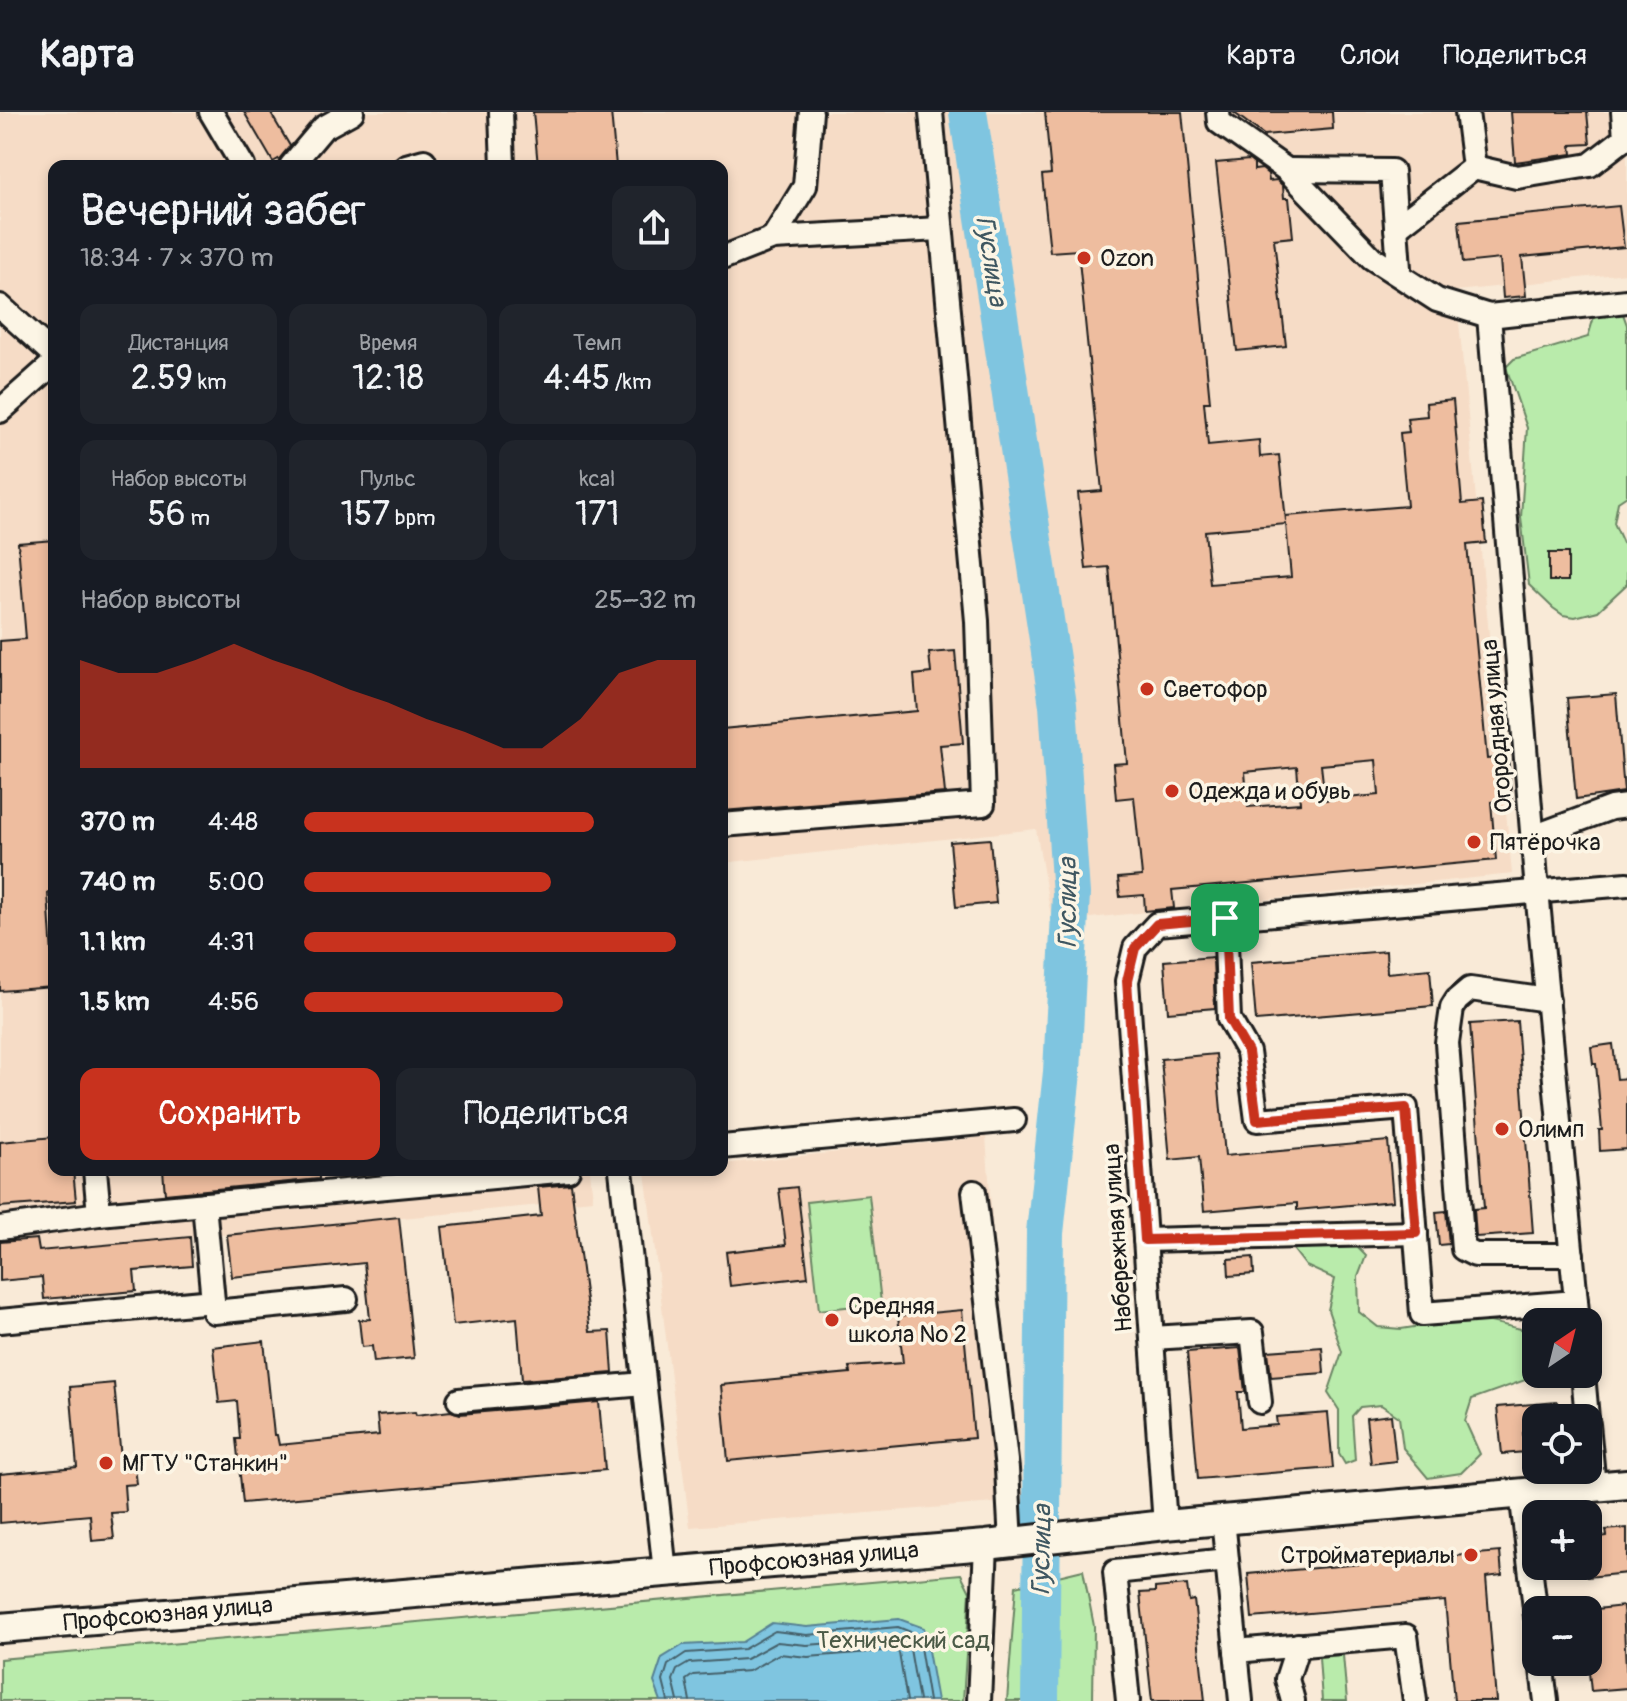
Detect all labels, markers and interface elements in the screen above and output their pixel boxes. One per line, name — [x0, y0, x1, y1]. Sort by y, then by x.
text: Карта — [40, 31, 134, 79]
text: Карта — [1226, 38, 1296, 73]
text: Слои — [1340, 38, 1399, 73]
text: Поделиться — [1443, 38, 1587, 73]
text: Вечерний забег — [80, 184, 366, 239]
button: share — [612, 186, 696, 270]
water label: Гуслица — [968, 214, 1014, 310]
text: 18:34 · 7 × 370 m — [80, 242, 274, 274]
place label: Ozon — [1100, 244, 1154, 273]
marker: Ozon — [1075, 249, 1093, 267]
text: Дистанция — [129, 329, 229, 357]
text: Время — [359, 329, 417, 357]
text: Темп — [573, 329, 622, 357]
text: 2.59 — [131, 357, 193, 400]
text: 12:18 — [352, 357, 424, 400]
text: 4:45 — [543, 357, 610, 400]
text: km — [193, 368, 227, 396]
text: /km — [610, 368, 651, 396]
text: Набор высоты — [111, 465, 247, 493]
text: Пульс — [360, 465, 416, 493]
text: kcal — [579, 465, 615, 493]
text: 56 — [147, 493, 186, 536]
text: 157 — [340, 493, 390, 536]
text: 171 — [575, 493, 620, 536]
text: m — [186, 504, 210, 532]
text: bpm — [390, 504, 436, 532]
text: Набор высоты — [80, 584, 241, 616]
text: 25–32 m — [594, 584, 696, 616]
street label: Огородная улица — [1475, 638, 1519, 814]
place label: Светофор — [1163, 675, 1268, 704]
marker: Светофор — [1138, 680, 1156, 698]
place label: Одежда и обувь — [1188, 777, 1351, 806]
marker: Одежда и обувь — [1163, 782, 1181, 800]
text: 370 m — [80, 806, 155, 838]
text: 4:48 — [208, 806, 258, 838]
place label: Пятёрочка — [1490, 828, 1601, 857]
marker: Пятёрочка — [1465, 833, 1483, 851]
water label: Гуслица — [1052, 856, 1084, 948]
text: 740 m — [80, 866, 155, 898]
text: 5:00 — [208, 866, 265, 898]
pin — [1191, 884, 1259, 952]
icon: arrive — [1203, 896, 1247, 940]
text: 1.1 km — [80, 926, 146, 958]
text: 4:31 — [208, 926, 255, 958]
text: 1.5 km — [80, 986, 150, 1018]
text: 4:56 — [208, 986, 259, 1018]
button: Сохранить — [80, 1068, 380, 1160]
button: Поделиться — [396, 1068, 696, 1160]
place label: Олимп — [1518, 1115, 1585, 1144]
marker: Олимп — [1493, 1120, 1511, 1138]
street label: Набережная улица — [1097, 1143, 1139, 1333]
place label: Средняя школа № 2 — [848, 1292, 967, 1349]
north arrow — [1522, 1308, 1602, 1388]
map controls — [1522, 1308, 1602, 1676]
marker: Средняя школа № 2 — [823, 1311, 841, 1329]
button: locate — [1522, 1404, 1602, 1484]
place label: МГТУ "Станкин" — [122, 1449, 288, 1478]
marker: МГТУ "Станкин" — [97, 1454, 115, 1472]
button: + — [1522, 1500, 1602, 1580]
water label: Гуслица — [1025, 1503, 1059, 1595]
street label: Профсоюзная улица — [708, 1535, 920, 1583]
place label: Стройматериалы — [1280, 1541, 1455, 1570]
marker: Стройматериалы — [1462, 1546, 1480, 1564]
street label: Профсоюзная улица — [62, 1590, 274, 1638]
button: − — [1522, 1596, 1602, 1676]
park label: Технический сад — [816, 1626, 990, 1655]

